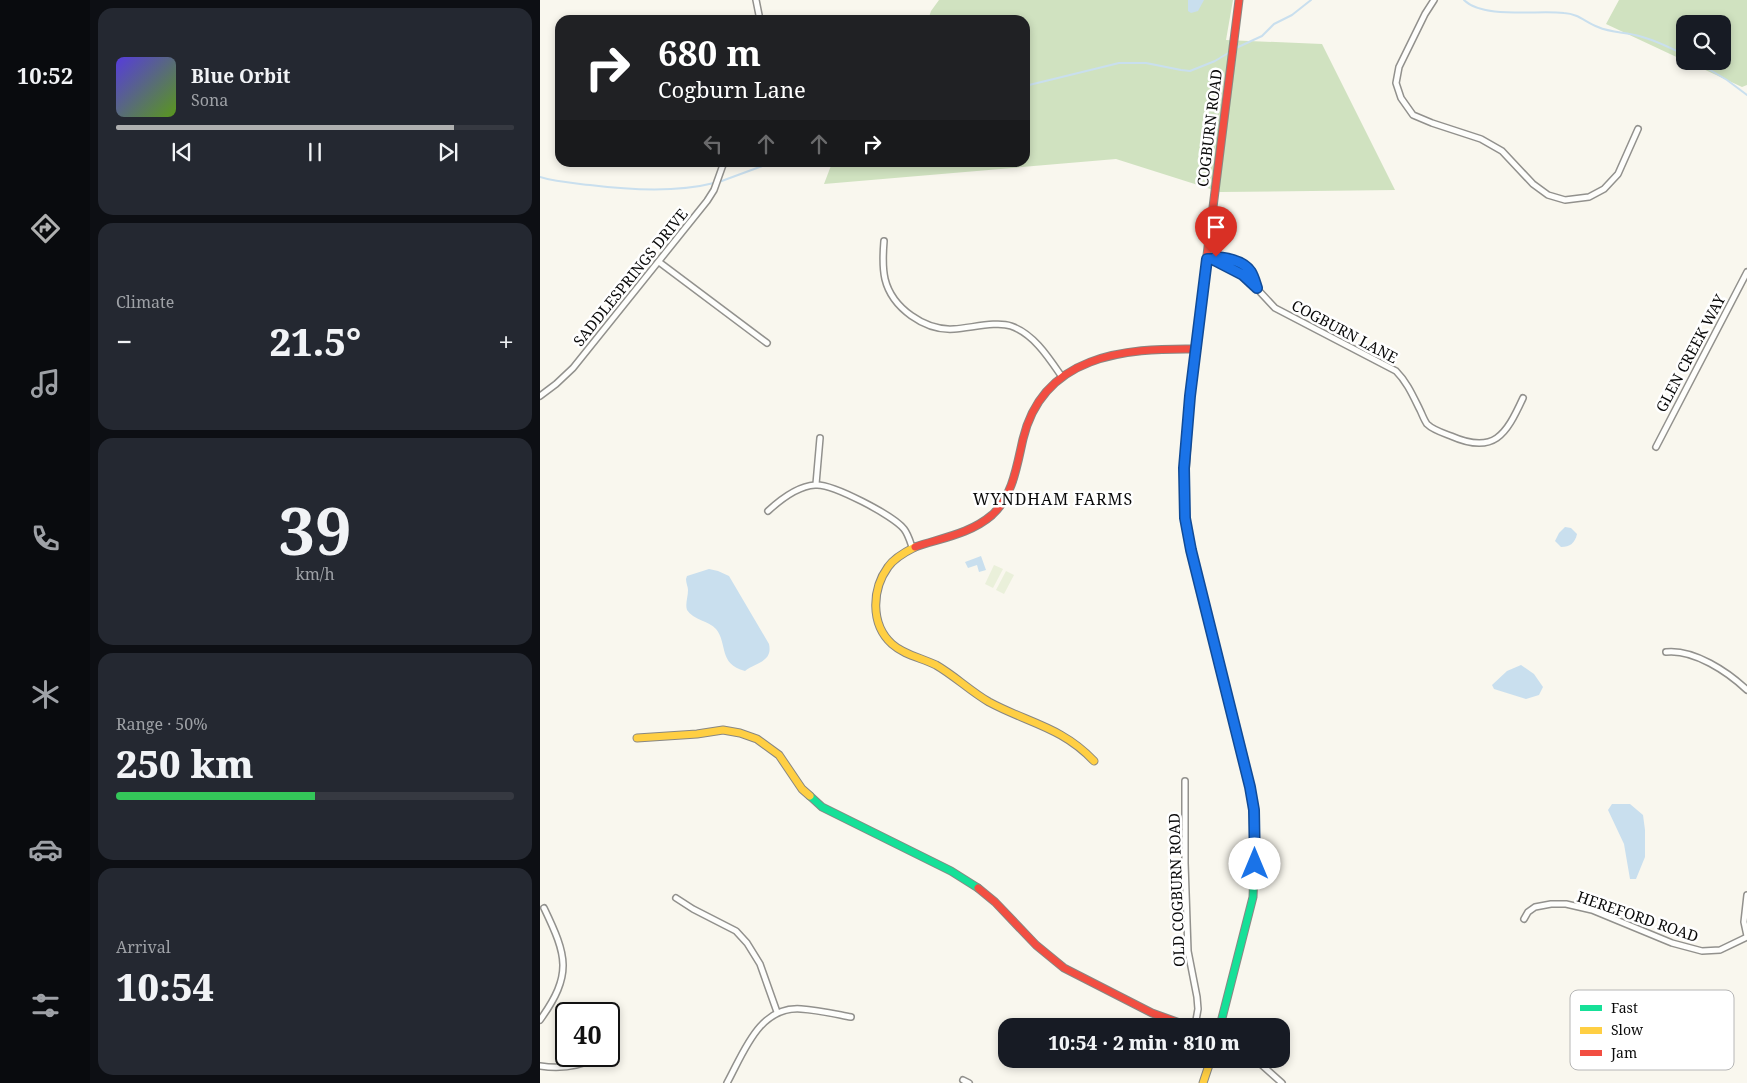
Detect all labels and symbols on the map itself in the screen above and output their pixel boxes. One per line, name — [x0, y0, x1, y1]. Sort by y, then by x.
street label: COGBURN ROAD — [1192, 68, 1226, 188]
street label: SADDLESPRINGS DRIVE — [568, 204, 692, 350]
pin — [1195, 206, 1237, 257]
street label: GLEN CREEK WAY — [1651, 290, 1730, 415]
street label: COGBURN LANE — [1288, 295, 1402, 367]
district label: WYNDHAM FARMS — [973, 488, 1133, 510]
street label: OLD COGBURN ROAD — [1163, 813, 1189, 967]
position arrow — [1228, 837, 1280, 889]
street label: HEREFORD ROAD — [1575, 886, 1701, 946]
legend — [1570, 990, 1734, 1070]
text: Fast — [1611, 998, 1638, 1017]
speed limit sign: 40 — [555, 1002, 620, 1067]
text: Slow — [1611, 1020, 1644, 1039]
text: Jam — [1610, 1043, 1637, 1062]

